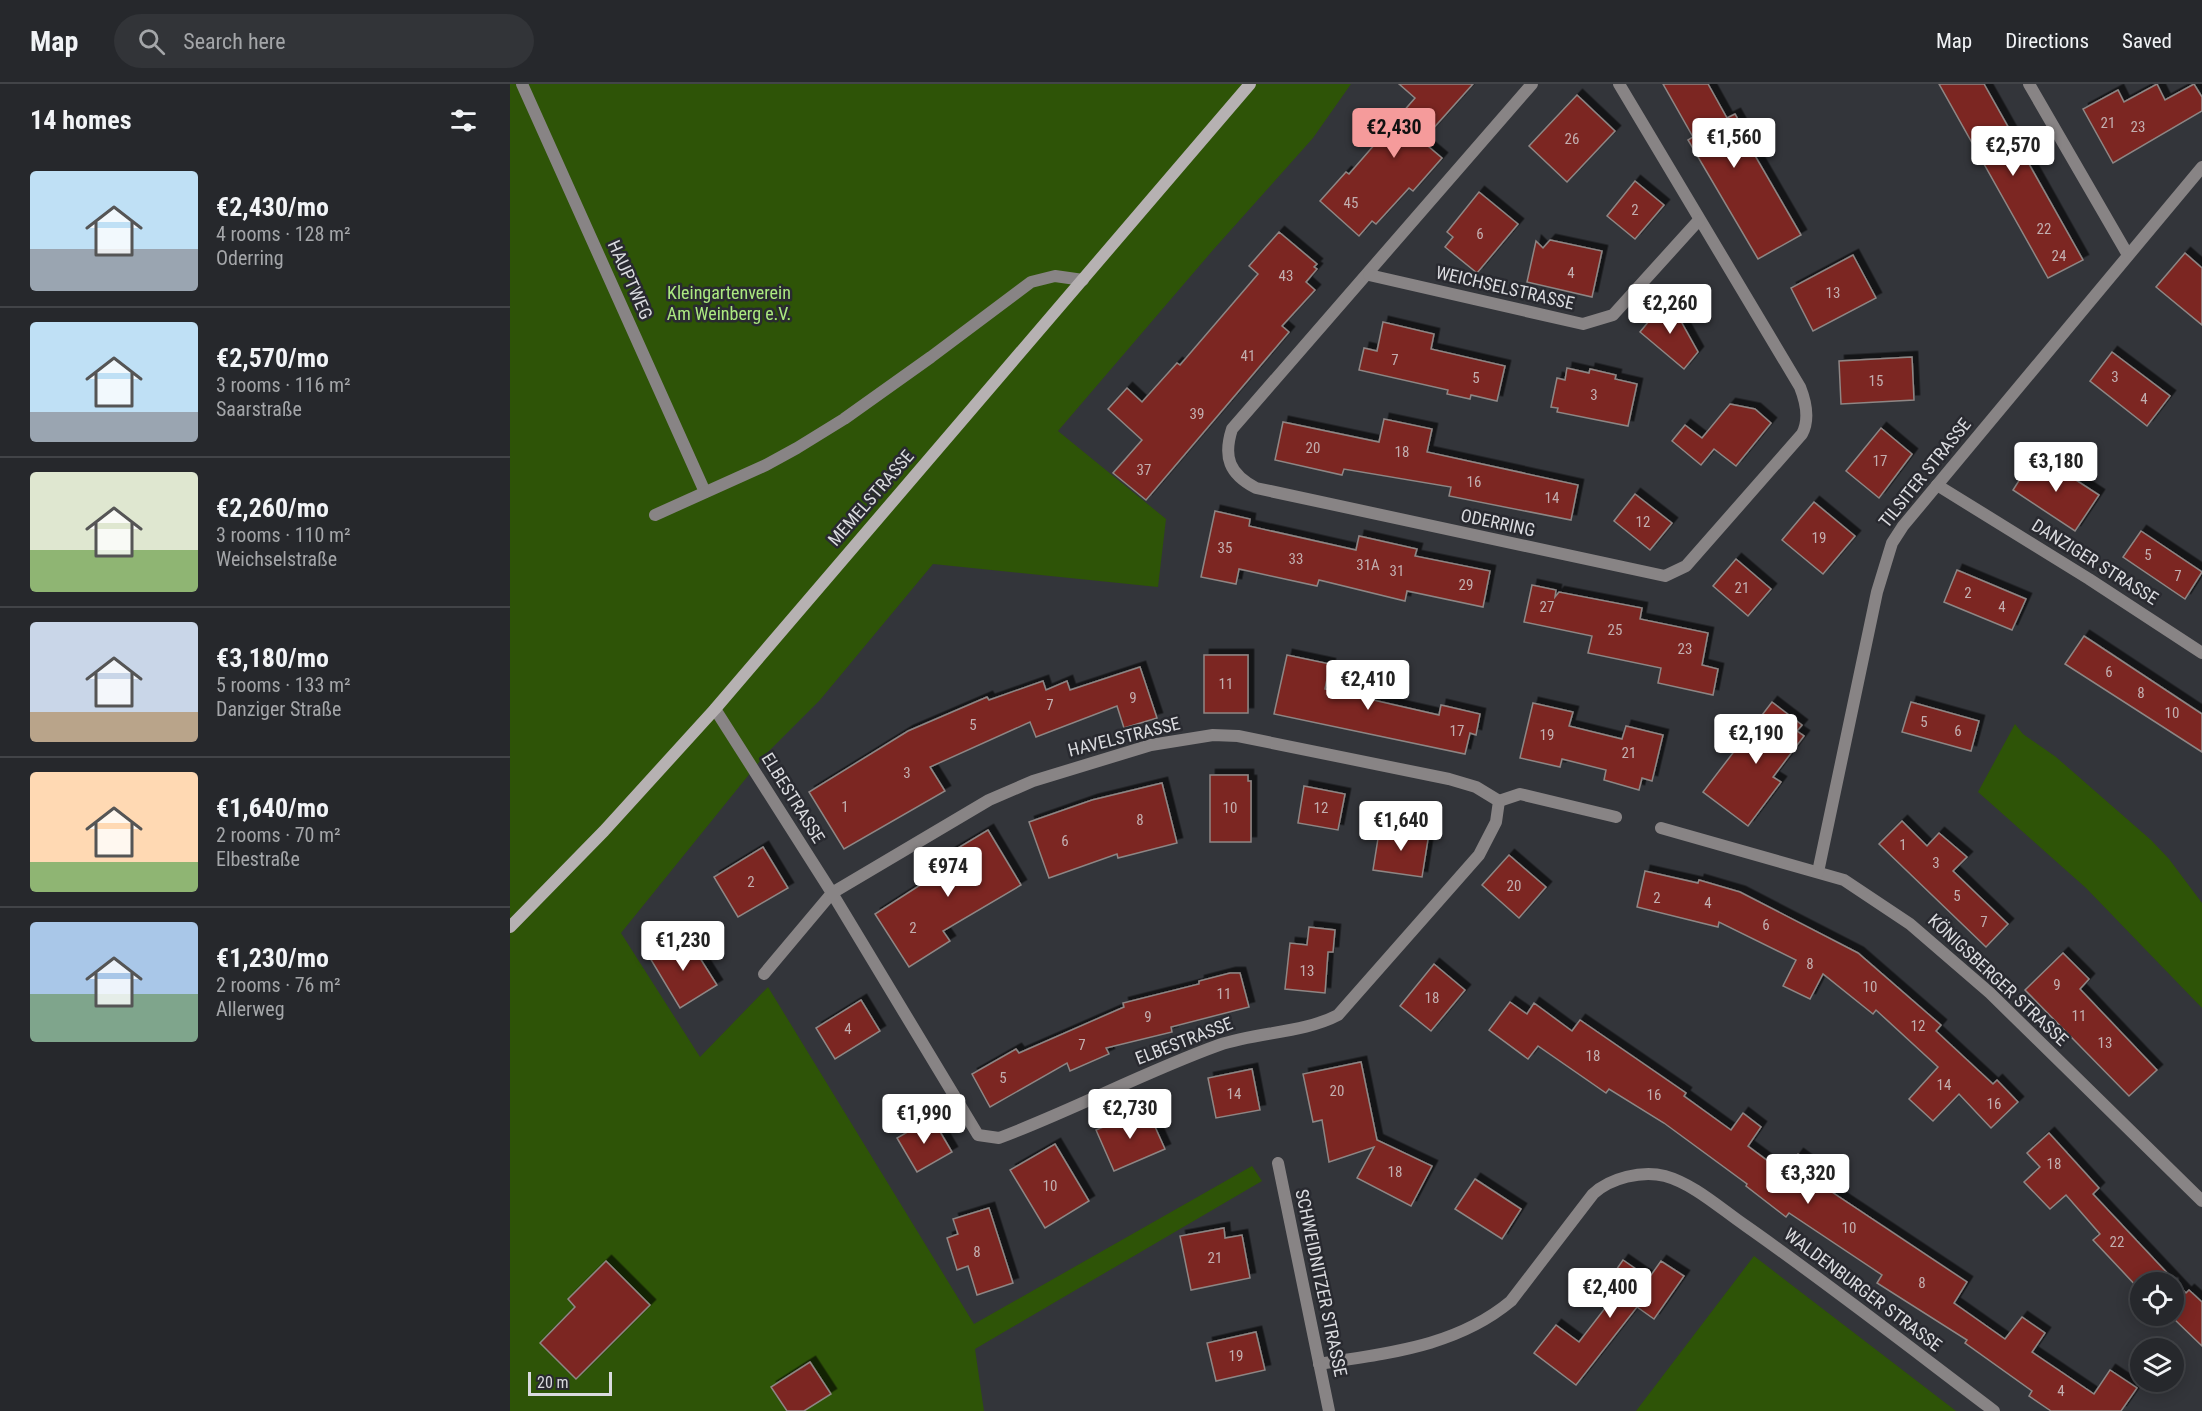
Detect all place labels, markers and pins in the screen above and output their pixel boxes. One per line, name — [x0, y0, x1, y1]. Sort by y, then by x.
pin: €2,430 — [1345, 108, 1443, 159]
pin: €1,560 — [1685, 118, 1783, 169]
pin: €2,570 — [1964, 126, 2062, 177]
pin: €2,260 — [1621, 284, 1719, 335]
pin: €3,180 — [2007, 442, 2105, 493]
pin: €2,410 — [1319, 660, 1417, 711]
pin: €2,190 — [1707, 714, 1805, 765]
pin: €1,640 — [1352, 801, 1450, 852]
pin: €974 — [912, 847, 984, 898]
pin: €1,230 — [634, 921, 732, 972]
pin: €2,730 — [1081, 1089, 1179, 1140]
pin: €1,990 — [875, 1094, 973, 1145]
pin: €3,320 — [1759, 1154, 1857, 1205]
pin: €2,400 — [1561, 1268, 1659, 1319]

